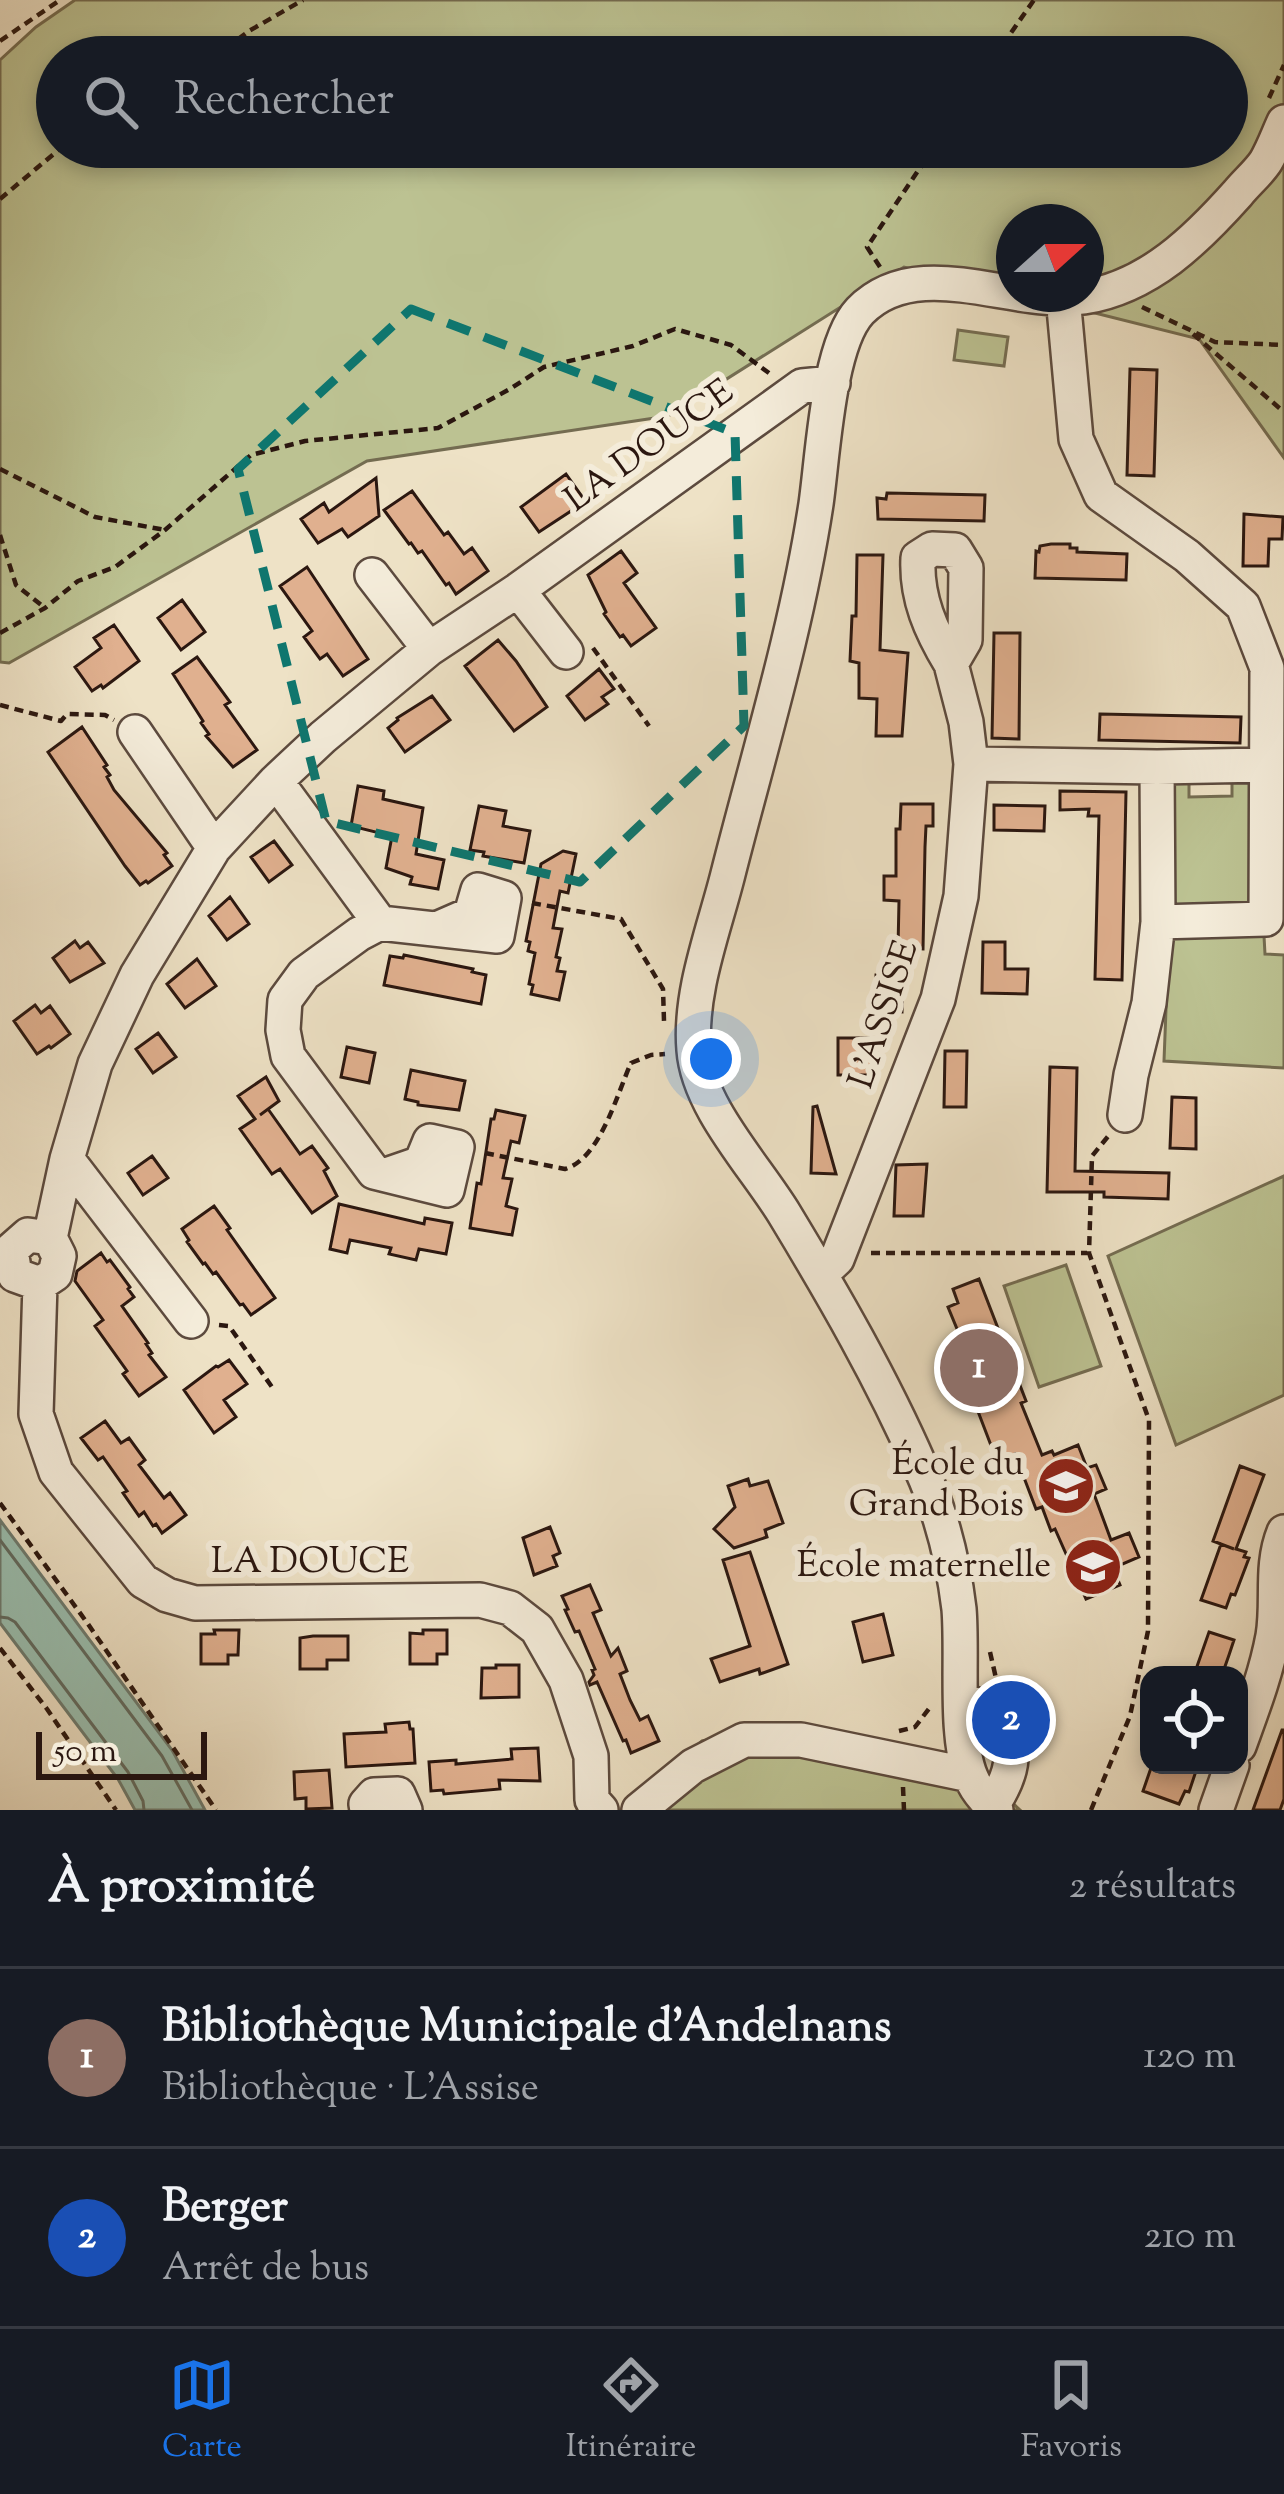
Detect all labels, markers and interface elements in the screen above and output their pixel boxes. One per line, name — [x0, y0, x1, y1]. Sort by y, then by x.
search box — [36, 36, 1248, 168]
icon: search — [78, 69, 144, 135]
text: Rechercher — [174, 70, 394, 135]
north arrow — [996, 204, 1104, 312]
street label: LA DOUCE — [555, 368, 746, 526]
street label: L'ASSISE — [837, 934, 933, 1096]
your location — [681, 1029, 741, 1089]
pin: 1 — [940, 1323, 1018, 1413]
place label: École du Grand Bois — [849, 1439, 1024, 1532]
school or university icon: École du Grand Bois — [1035, 1455, 1097, 1517]
school or university icon: École maternelle — [1062, 1536, 1124, 1598]
street label: LA DOUCE — [211, 1537, 409, 1589]
place label: École maternelle — [797, 1541, 1051, 1593]
map controls — [1140, 1666, 1248, 1774]
button: locate — [1140, 1666, 1248, 1774]
pin: 2 — [972, 1675, 1050, 1765]
scale bar — [36, 1726, 207, 1779]
text: 50 m — [54, 1729, 117, 1777]
text: À proximité — [48, 1852, 315, 1925]
text: 2 résultats — [1069, 1860, 1236, 1916]
text: Bibliothèque Municipale d'Andelnans — [162, 1997, 891, 2062]
text: 1 — [80, 2030, 94, 2086]
text: 120 m — [1143, 2030, 1236, 2086]
text: Bibliothèque · L'Assise — [162, 2062, 539, 2118]
text: Berger — [162, 2177, 288, 2242]
text: 2 — [78, 2210, 96, 2266]
text: 210 m — [1144, 2210, 1236, 2266]
text: Arrêt de bus — [162, 2242, 369, 2298]
tab: Carte — [162, 2352, 242, 2472]
tab: Itinéraire — [566, 2352, 696, 2472]
tab: Favoris — [1020, 2352, 1122, 2472]

